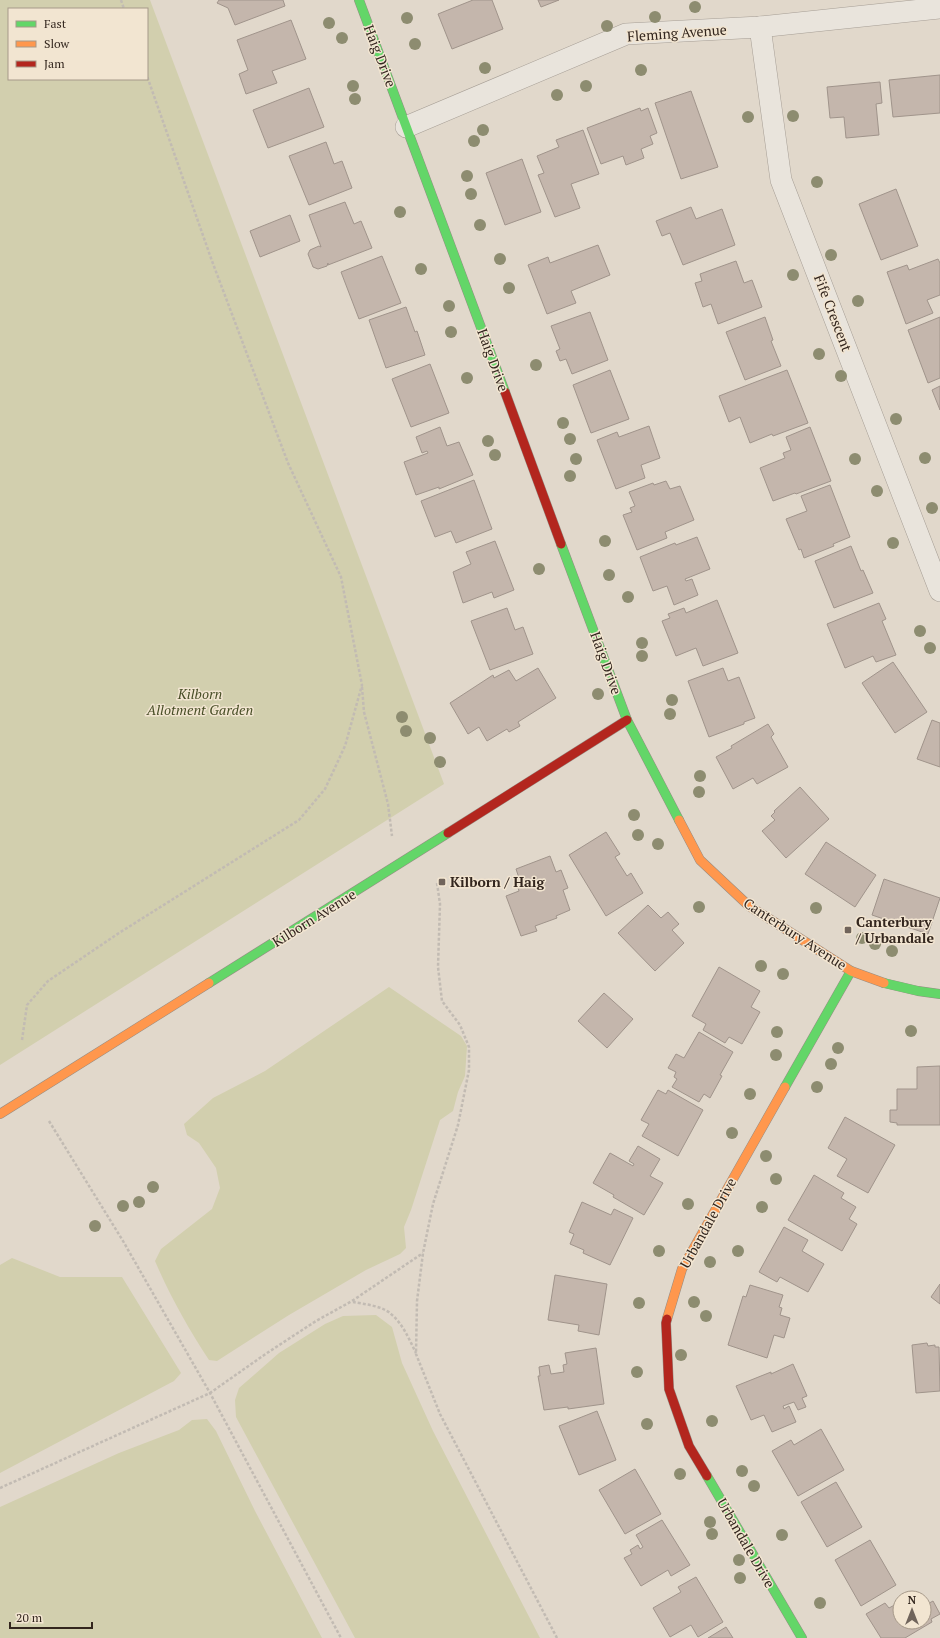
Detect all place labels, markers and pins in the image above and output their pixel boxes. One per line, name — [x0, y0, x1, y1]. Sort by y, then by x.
place label: Kilborn / Haig — [450, 872, 545, 891]
marker: Kilborn / Haig — [437, 877, 447, 887]
place label: Canterbury / Urbandale — [855, 912, 935, 947]
marker: Canterbury / Urbandale — [843, 925, 853, 935]

